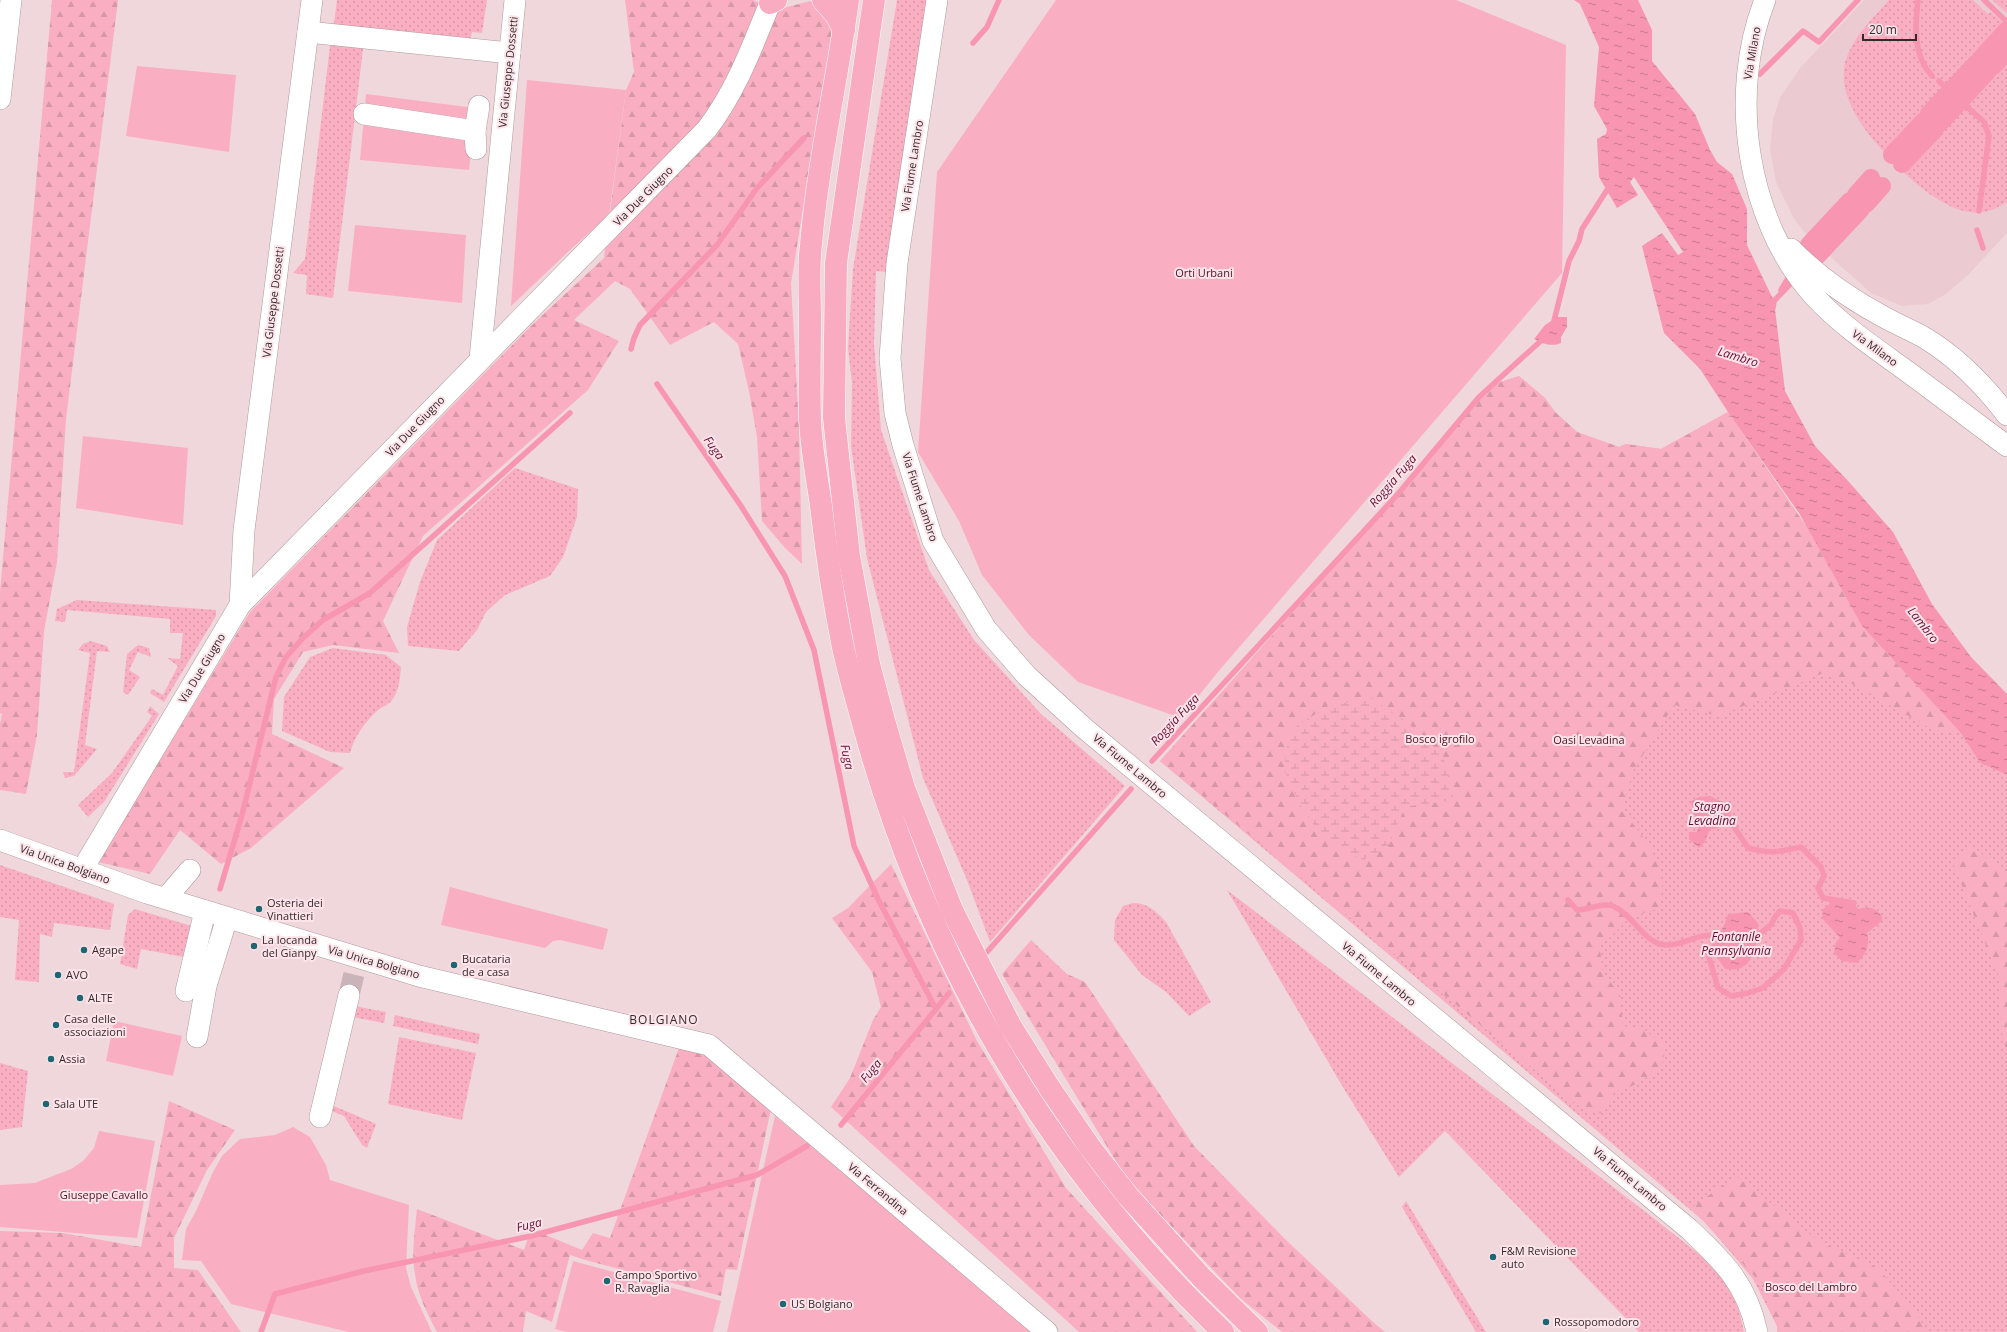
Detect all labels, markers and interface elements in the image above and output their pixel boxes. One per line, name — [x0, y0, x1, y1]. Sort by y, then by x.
street label: Via Giuseppe Dossetti — [494, 16, 521, 128]
scale bar — [1863, 16, 1916, 42]
text: 20 m — [1869, 21, 1897, 38]
street label: Via Milano — [1739, 25, 1764, 80]
street label: Via Fiume Lambro — [897, 119, 926, 213]
street label: Via Due Giugno — [609, 162, 676, 229]
street label: Via Giuseppe Dossetti — [258, 246, 287, 358]
park label: Orti Urbani — [1175, 265, 1233, 280]
street label: Via Milano — [1849, 326, 1902, 370]
water label: Lambro — [1716, 342, 1761, 371]
street label: Via Due Giugno — [382, 392, 448, 459]
water label: Fuga — [700, 432, 729, 463]
street label: Via Fiume Lambro — [899, 450, 942, 544]
water label: Roggia Fuga — [1365, 451, 1420, 511]
water label: Lambro — [1904, 603, 1943, 646]
street label: Via Due Giugno — [175, 630, 229, 705]
water label: Roggia Fuga — [1146, 690, 1203, 749]
street label: Via Fiume Lambro — [1090, 730, 1171, 801]
park label: Bosco igrofilo — [1405, 731, 1475, 746]
park label: Oasi Levadina — [1553, 732, 1625, 747]
water label: Fuga — [837, 743, 859, 771]
water label: Stagno Levadina — [1688, 798, 1736, 829]
street label: Via Unica Bolgiano — [18, 840, 113, 887]
place label: Osteria dei Vinattieri — [267, 895, 323, 923]
marker: Osteria dei Vinattieri — [254, 904, 264, 914]
water label: Fontanile Pennsylvania — [1701, 928, 1771, 959]
place label: La locanda del Gianpy — [262, 932, 317, 960]
street label: Via Fiume Lambro — [1339, 938, 1420, 1009]
marker: La locanda del Gianpy — [249, 941, 259, 951]
street label: Via Unica Bolgiano — [327, 941, 422, 982]
place label: Agape — [92, 942, 124, 957]
marker: Agape — [79, 945, 89, 955]
place label: Bucataria de a casa — [462, 951, 511, 979]
marker: Bucataria de a casa — [449, 960, 459, 970]
place label: AVO — [66, 967, 88, 982]
marker: AVO — [53, 970, 63, 980]
place label: ALTE — [88, 990, 113, 1005]
marker: ALTE — [75, 993, 85, 1003]
place label: Casa delle associazioni — [64, 1011, 125, 1039]
district label: BOLGIANO — [629, 1011, 699, 1028]
marker: Casa delle associazioni — [51, 1020, 61, 1030]
place label: Assia — [59, 1051, 85, 1066]
marker: Assia — [46, 1054, 56, 1064]
water label: Fuga — [856, 1055, 885, 1086]
place label: Sala UTE — [54, 1096, 98, 1111]
marker: Sala UTE — [41, 1099, 51, 1109]
street label: Via Fiume Lambro — [1590, 1143, 1671, 1214]
street label: Via Ferrandina — [845, 1159, 912, 1218]
park label: Giuseppe Cavallo — [60, 1187, 149, 1202]
water label: Fuga — [514, 1213, 544, 1236]
place label: F&M Revisione auto — [1501, 1243, 1576, 1271]
marker: F&M Revisione auto — [1488, 1252, 1498, 1262]
place label: Campo Sportivo R. Ravaglia — [615, 1267, 697, 1295]
marker: Campo Sportivo R. Ravaglia — [602, 1276, 612, 1286]
park label: Bosco del Lambro — [1765, 1279, 1857, 1294]
place label: US Bolgiano — [791, 1296, 853, 1311]
marker: US Bolgiano — [778, 1299, 788, 1309]
place label: Rossopomodoro — [1554, 1314, 1639, 1329]
marker: Rossopomodoro — [1541, 1317, 1551, 1327]

